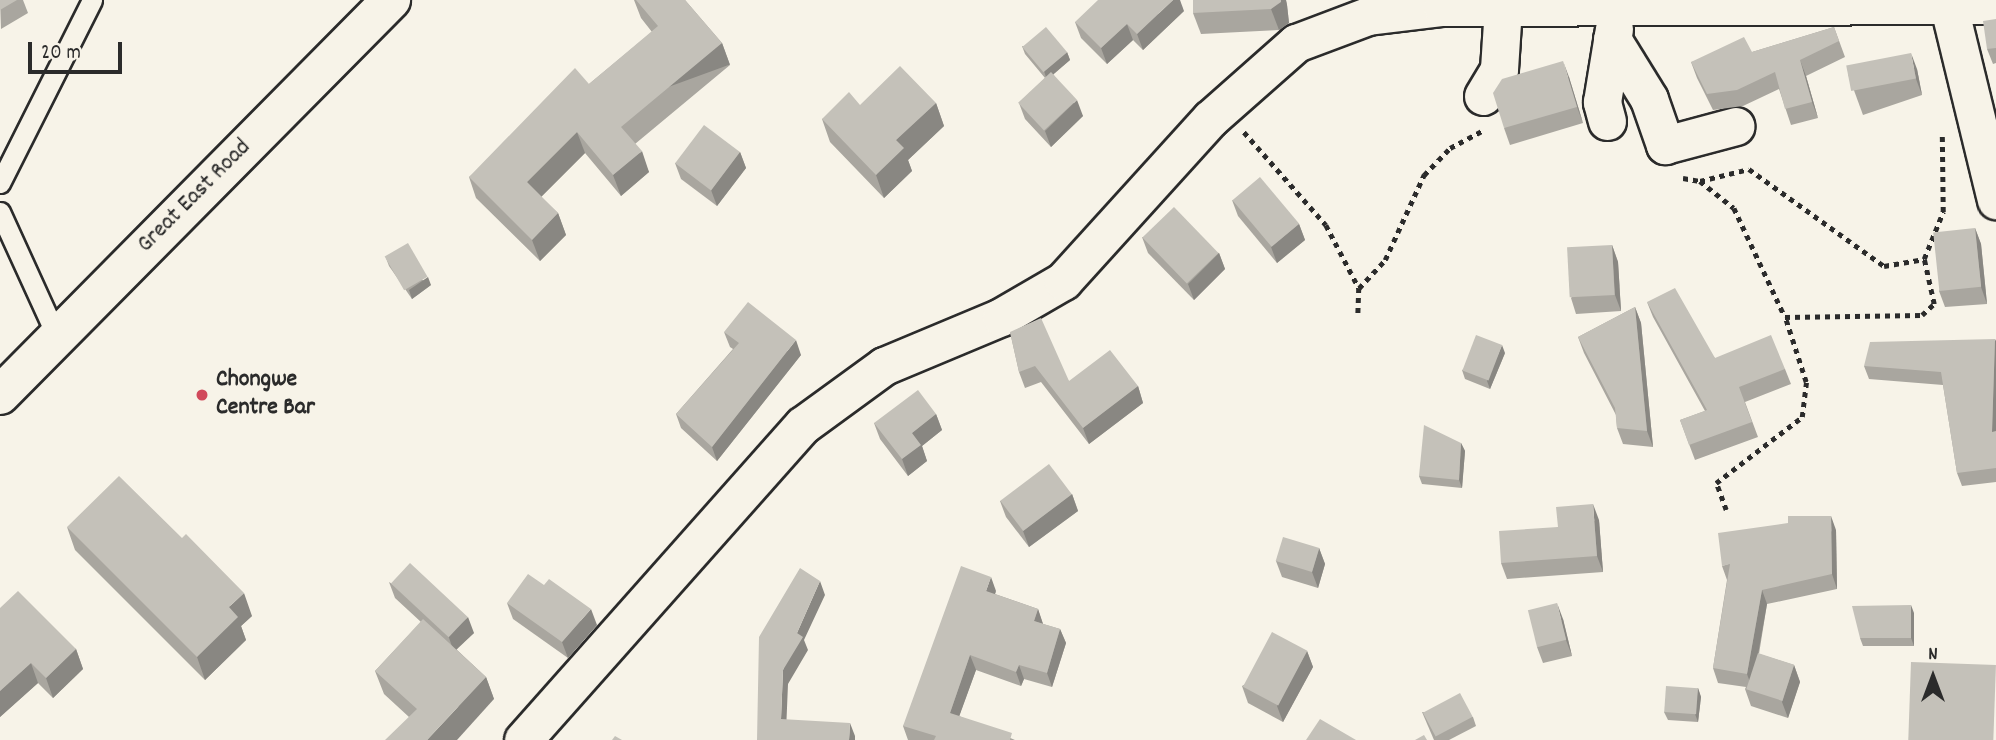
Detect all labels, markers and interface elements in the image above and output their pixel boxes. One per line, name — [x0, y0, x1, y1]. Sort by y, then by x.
scale bar — [32, 28, 126, 72]
text: 20 m — [41, 39, 81, 69]
street label: Great East Road — [132, 134, 258, 260]
place label: Chongwe Centre Bar — [216, 367, 315, 423]
marker: Chongwe Centre Bar — [194, 387, 210, 403]
north arrow — [1898, 642, 1968, 712]
text: N — [1928, 642, 1938, 669]

